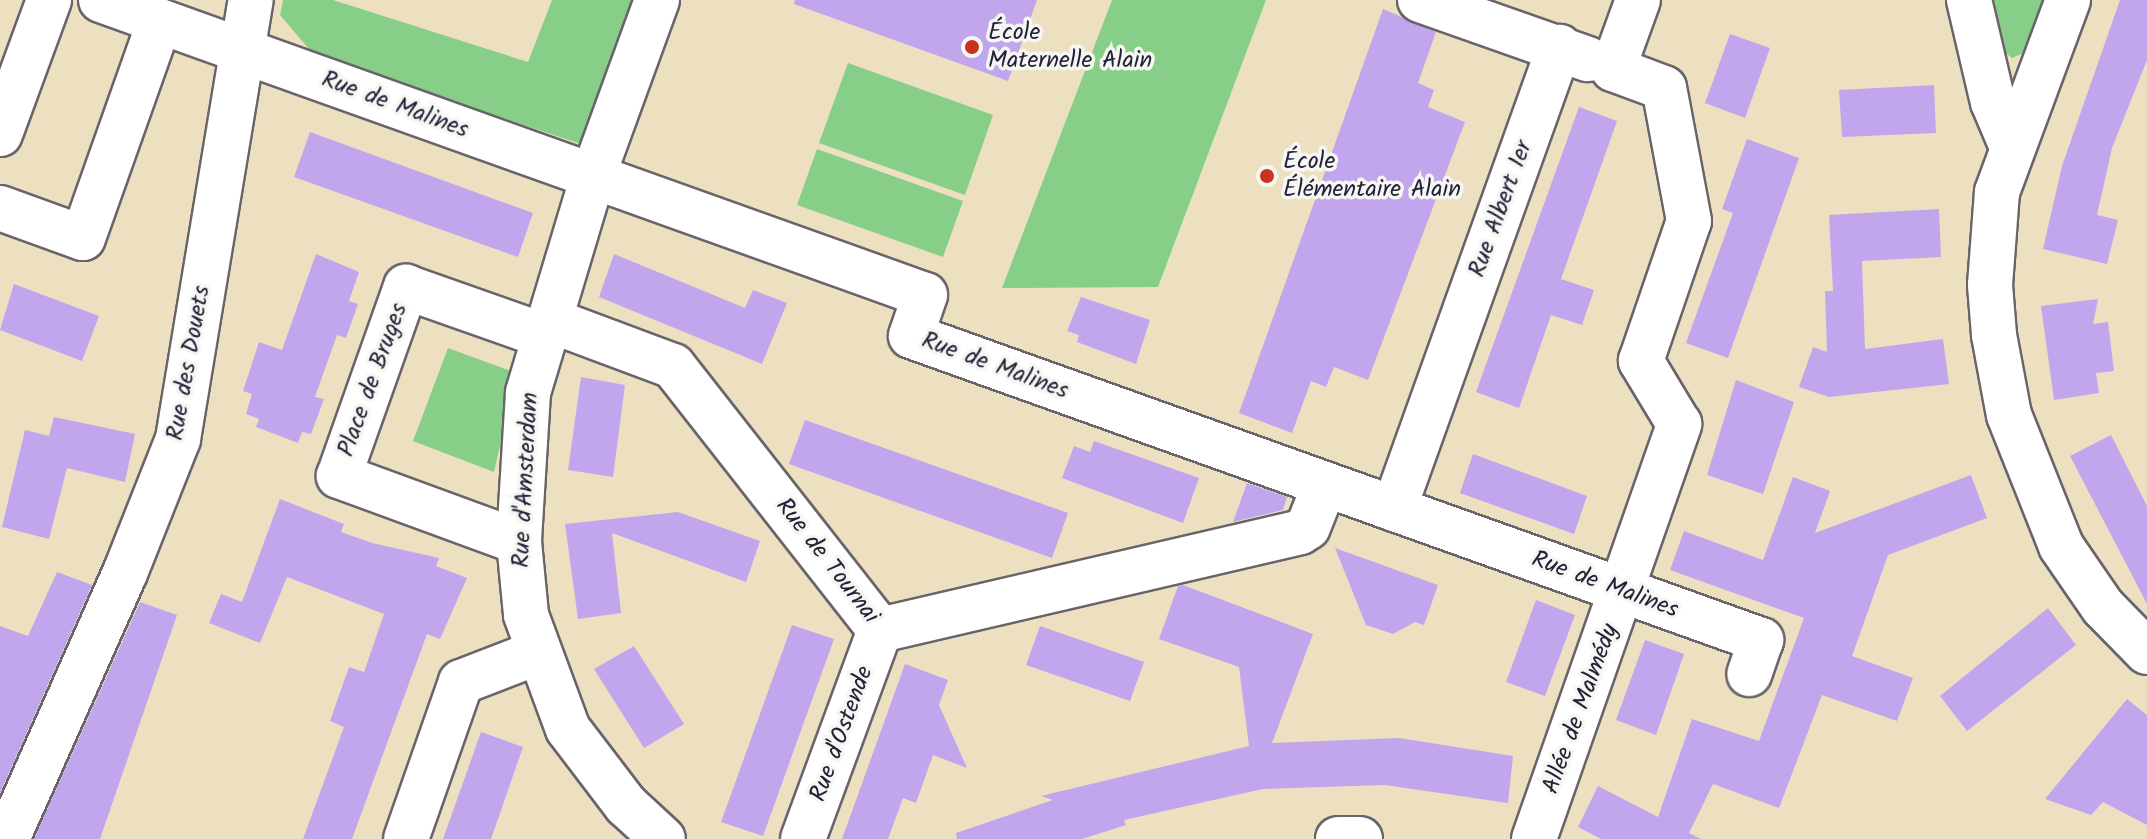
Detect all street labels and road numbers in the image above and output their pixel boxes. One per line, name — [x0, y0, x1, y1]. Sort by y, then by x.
street label: Rue de Malines — [318, 65, 472, 145]
street label: Rue Albert 1er — [1463, 137, 1539, 281]
street label: Rue des Douets — [161, 283, 217, 443]
street label: Place de Bruges — [332, 299, 414, 461]
street label: Rue de Malines — [918, 326, 1072, 406]
street label: Rue d'Amsterdam — [507, 392, 545, 568]
street label: Rue de Tournai — [769, 493, 885, 629]
street label: Rue de Malines — [1528, 545, 1682, 625]
street label: Allée de Malmédy — [1537, 620, 1625, 798]
street label: Rue d'Ostende — [804, 662, 880, 806]

